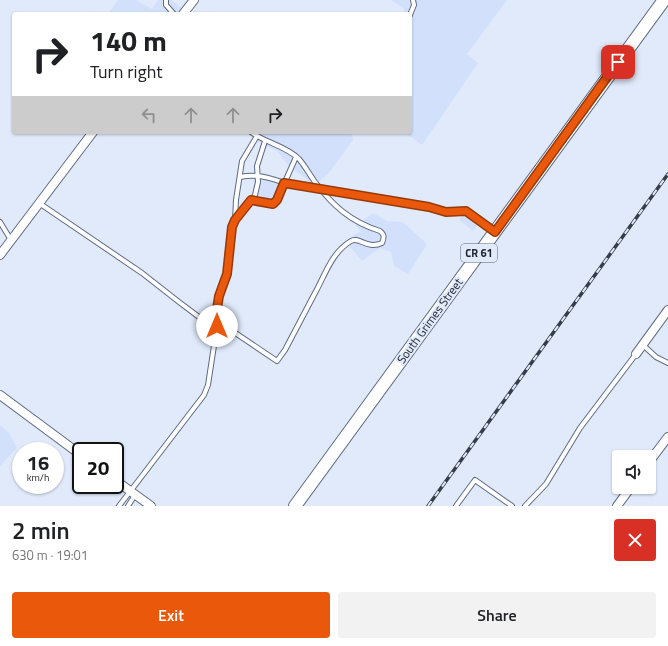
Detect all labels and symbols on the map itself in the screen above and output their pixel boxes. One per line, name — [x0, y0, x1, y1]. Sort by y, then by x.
pin — [601, 45, 635, 79]
road number: CR 61 — [461, 244, 497, 262]
street label: South Grimes Street — [392, 273, 468, 368]
position arrow — [196, 305, 238, 347]
speed limit sign: 20 — [72, 442, 124, 494]

